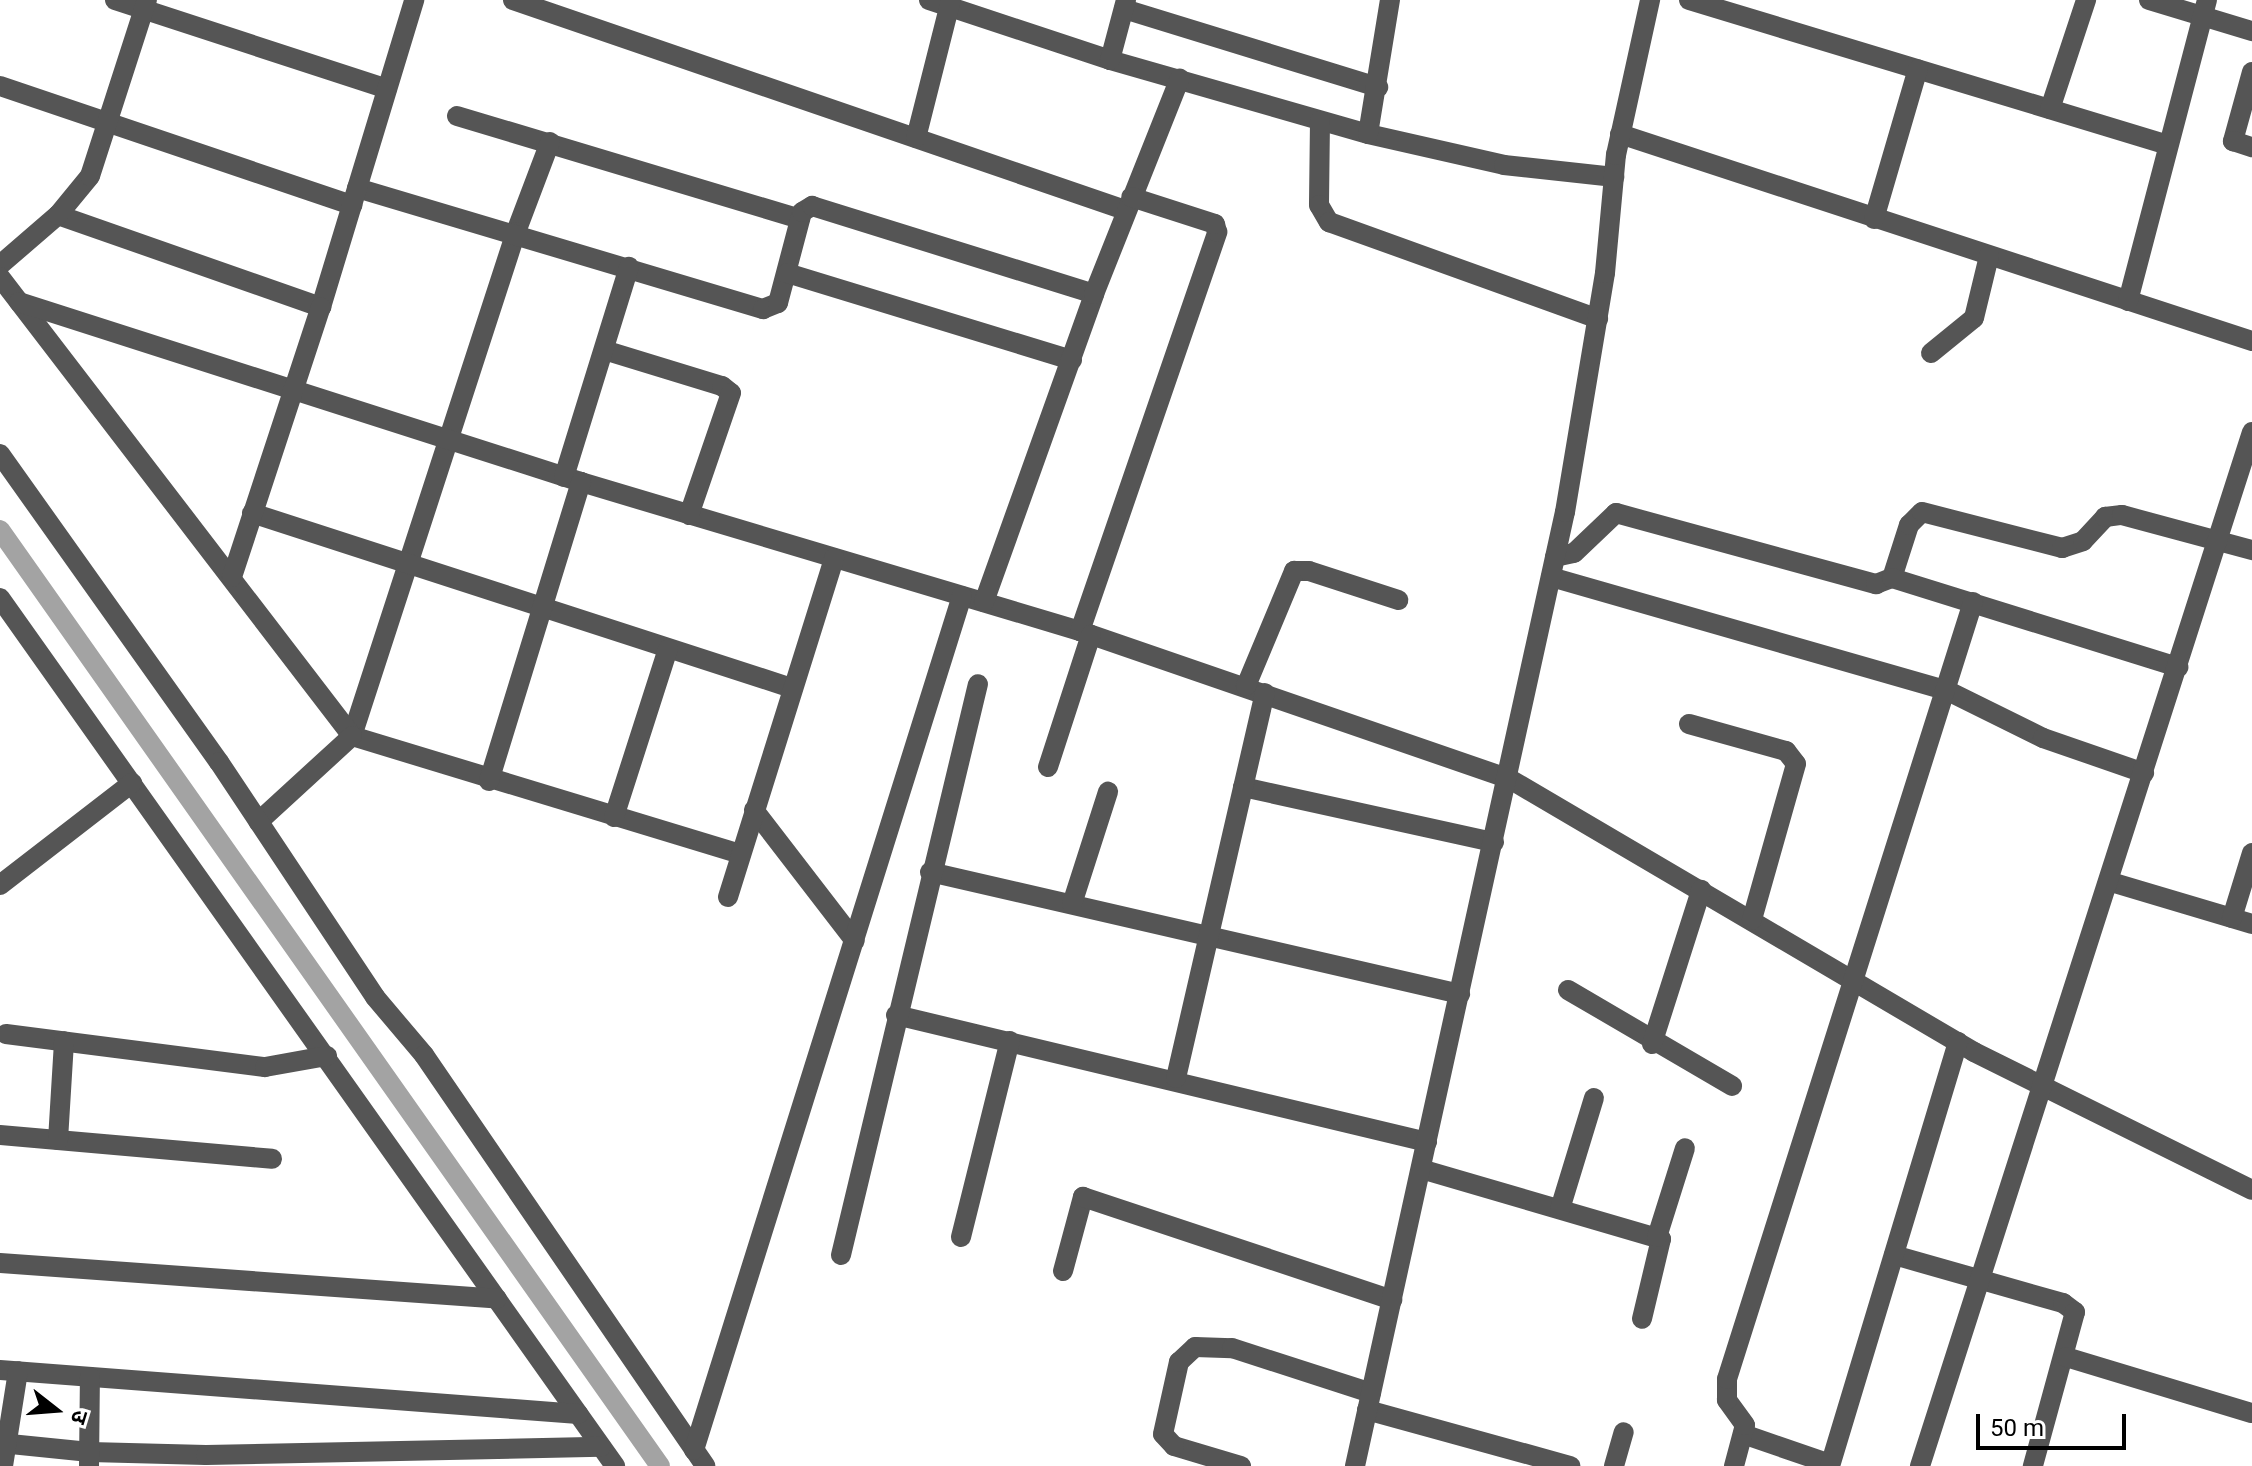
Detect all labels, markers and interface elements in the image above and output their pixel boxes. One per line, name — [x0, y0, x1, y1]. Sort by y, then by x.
north arrow — [16, 1370, 96, 1450]
scale bar — [1980, 1398, 2130, 1448]
text: उ — [66, 1407, 93, 1427]
text: 50 m — [1990, 1414, 2044, 1442]

